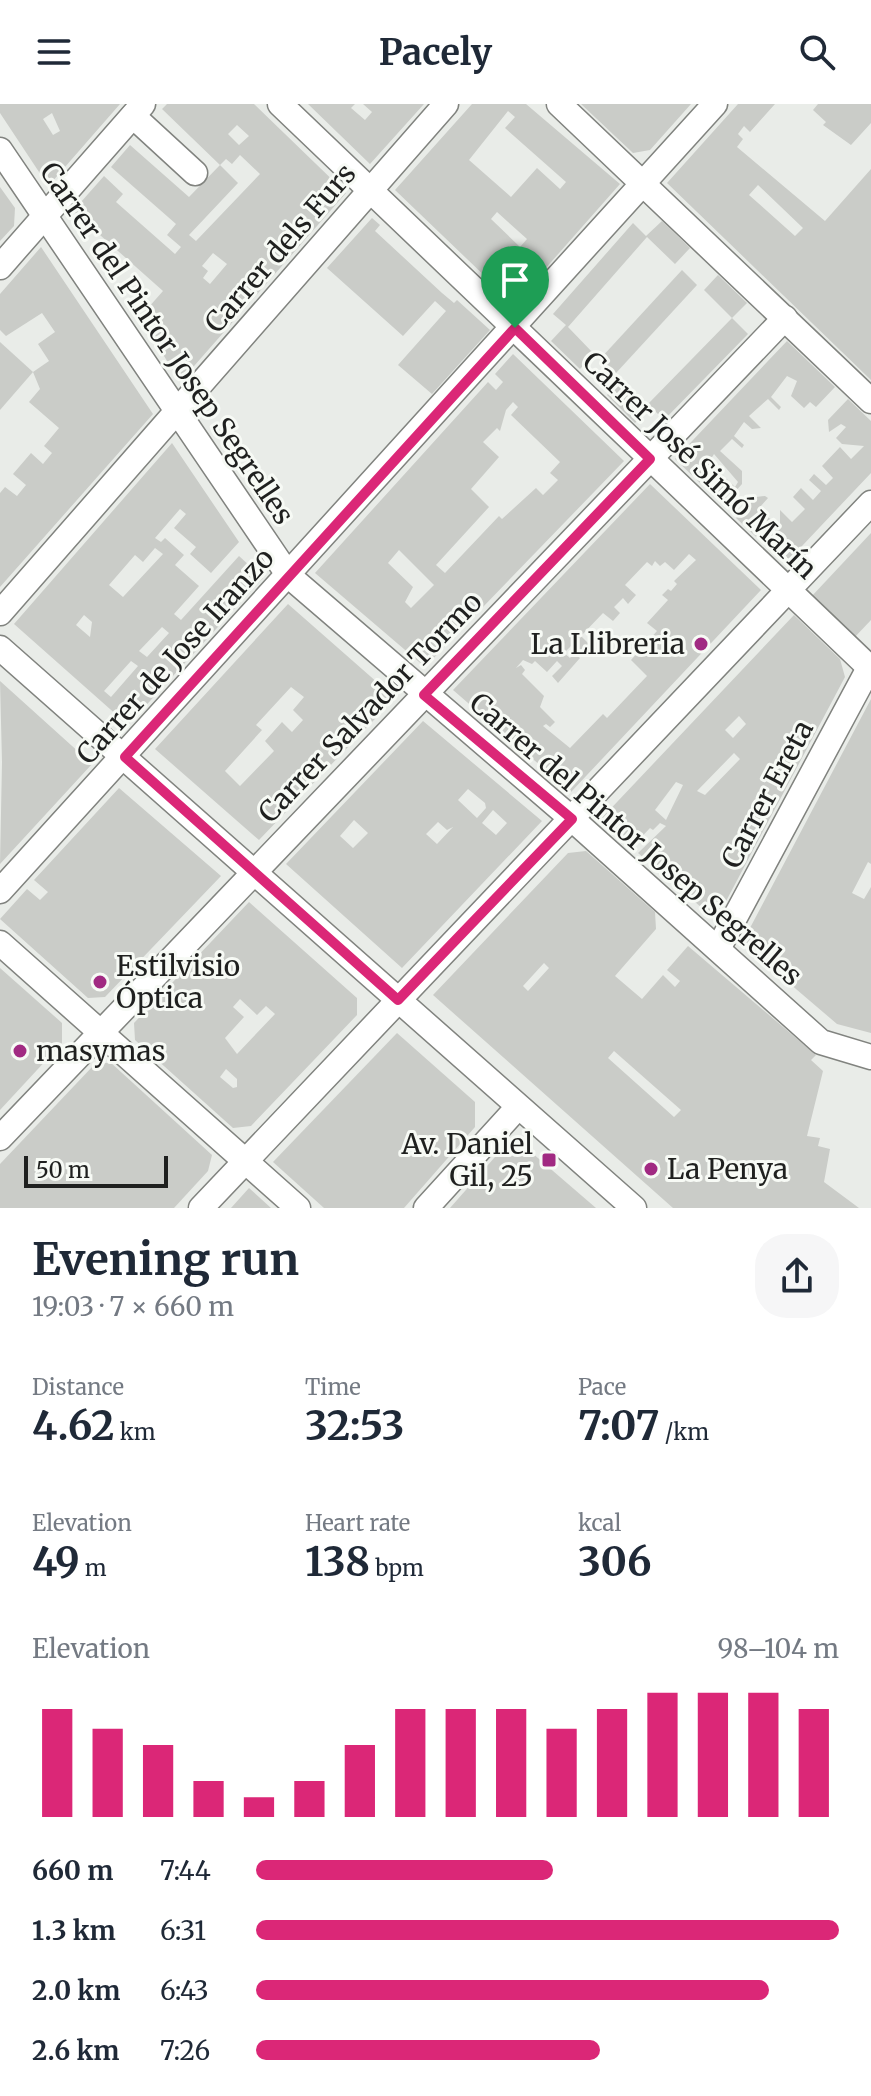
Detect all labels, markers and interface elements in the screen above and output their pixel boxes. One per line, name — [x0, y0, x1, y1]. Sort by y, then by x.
icon: menu — [32, 30, 76, 74]
text: Pacely — [379, 30, 492, 75]
icon: search — [795, 30, 839, 74]
street label: Carrer del Pintor Josep Segrelles — [32, 155, 302, 531]
street label: Carrer dels Furs — [197, 156, 363, 340]
pin — [481, 246, 549, 328]
icon: arrive — [493, 258, 537, 302]
street label: Carrer José Simó Marín — [575, 344, 825, 586]
street label: Carrer de Jose Iranzo — [68, 540, 282, 772]
street label: Carrer Salvador Tormo — [250, 584, 490, 830]
place label: La Llibreria — [530, 626, 685, 662]
marker: La Llibreria — [692, 635, 710, 653]
street label: Carrer del Pintor Josep Segrelles — [462, 685, 810, 993]
street label: Carrer Ereta — [713, 714, 821, 874]
place label: Estilvisio Óptica — [116, 948, 240, 1016]
marker: Estilvisio Óptica — [91, 973, 109, 991]
place label: masymas — [36, 1033, 165, 1069]
marker: masymas — [11, 1042, 29, 1060]
place label: Av. Daniel Gil, 25 — [401, 1126, 533, 1194]
marker: Av. Daniel Gil, 25 — [540, 1151, 558, 1169]
place label: La Penya — [667, 1151, 788, 1187]
scale bar — [24, 1152, 168, 1188]
text: 50 m — [36, 1156, 90, 1184]
marker: La Penya — [642, 1160, 660, 1178]
text: Evening run — [32, 1232, 299, 1287]
button: share — [755, 1234, 839, 1318]
text: 19:03 · 7 × 660 m — [32, 1290, 234, 1323]
text: Distance — [32, 1373, 124, 1401]
text: Time — [305, 1373, 361, 1401]
text: Pace — [578, 1373, 626, 1401]
text: 4.62 — [32, 1401, 114, 1451]
text: 32:53 — [305, 1401, 404, 1451]
text: 7:07 — [578, 1401, 659, 1451]
text: km — [114, 1418, 156, 1446]
text: /km — [659, 1418, 709, 1446]
text: Elevation — [32, 1509, 132, 1537]
text: Heart rate — [305, 1509, 410, 1537]
text: kcal — [578, 1509, 621, 1537]
text: 49 — [32, 1537, 80, 1587]
text: 138 — [305, 1537, 370, 1587]
text: 306 — [578, 1537, 652, 1587]
text: m — [80, 1554, 107, 1582]
text: bpm — [370, 1554, 424, 1582]
text: Elevation — [32, 1632, 150, 1665]
text: 98–104 m — [718, 1632, 839, 1665]
text: 660 m — [32, 1854, 113, 1887]
text: 7:44 — [160, 1854, 211, 1887]
text: 1.3 km — [32, 1914, 116, 1947]
text: 6:31 — [160, 1914, 206, 1947]
text: 2.0 km — [32, 1974, 120, 2007]
text: 6:43 — [160, 1974, 209, 2007]
text: 2.6 km — [32, 2034, 119, 2067]
text: 7:26 — [160, 2034, 210, 2067]

